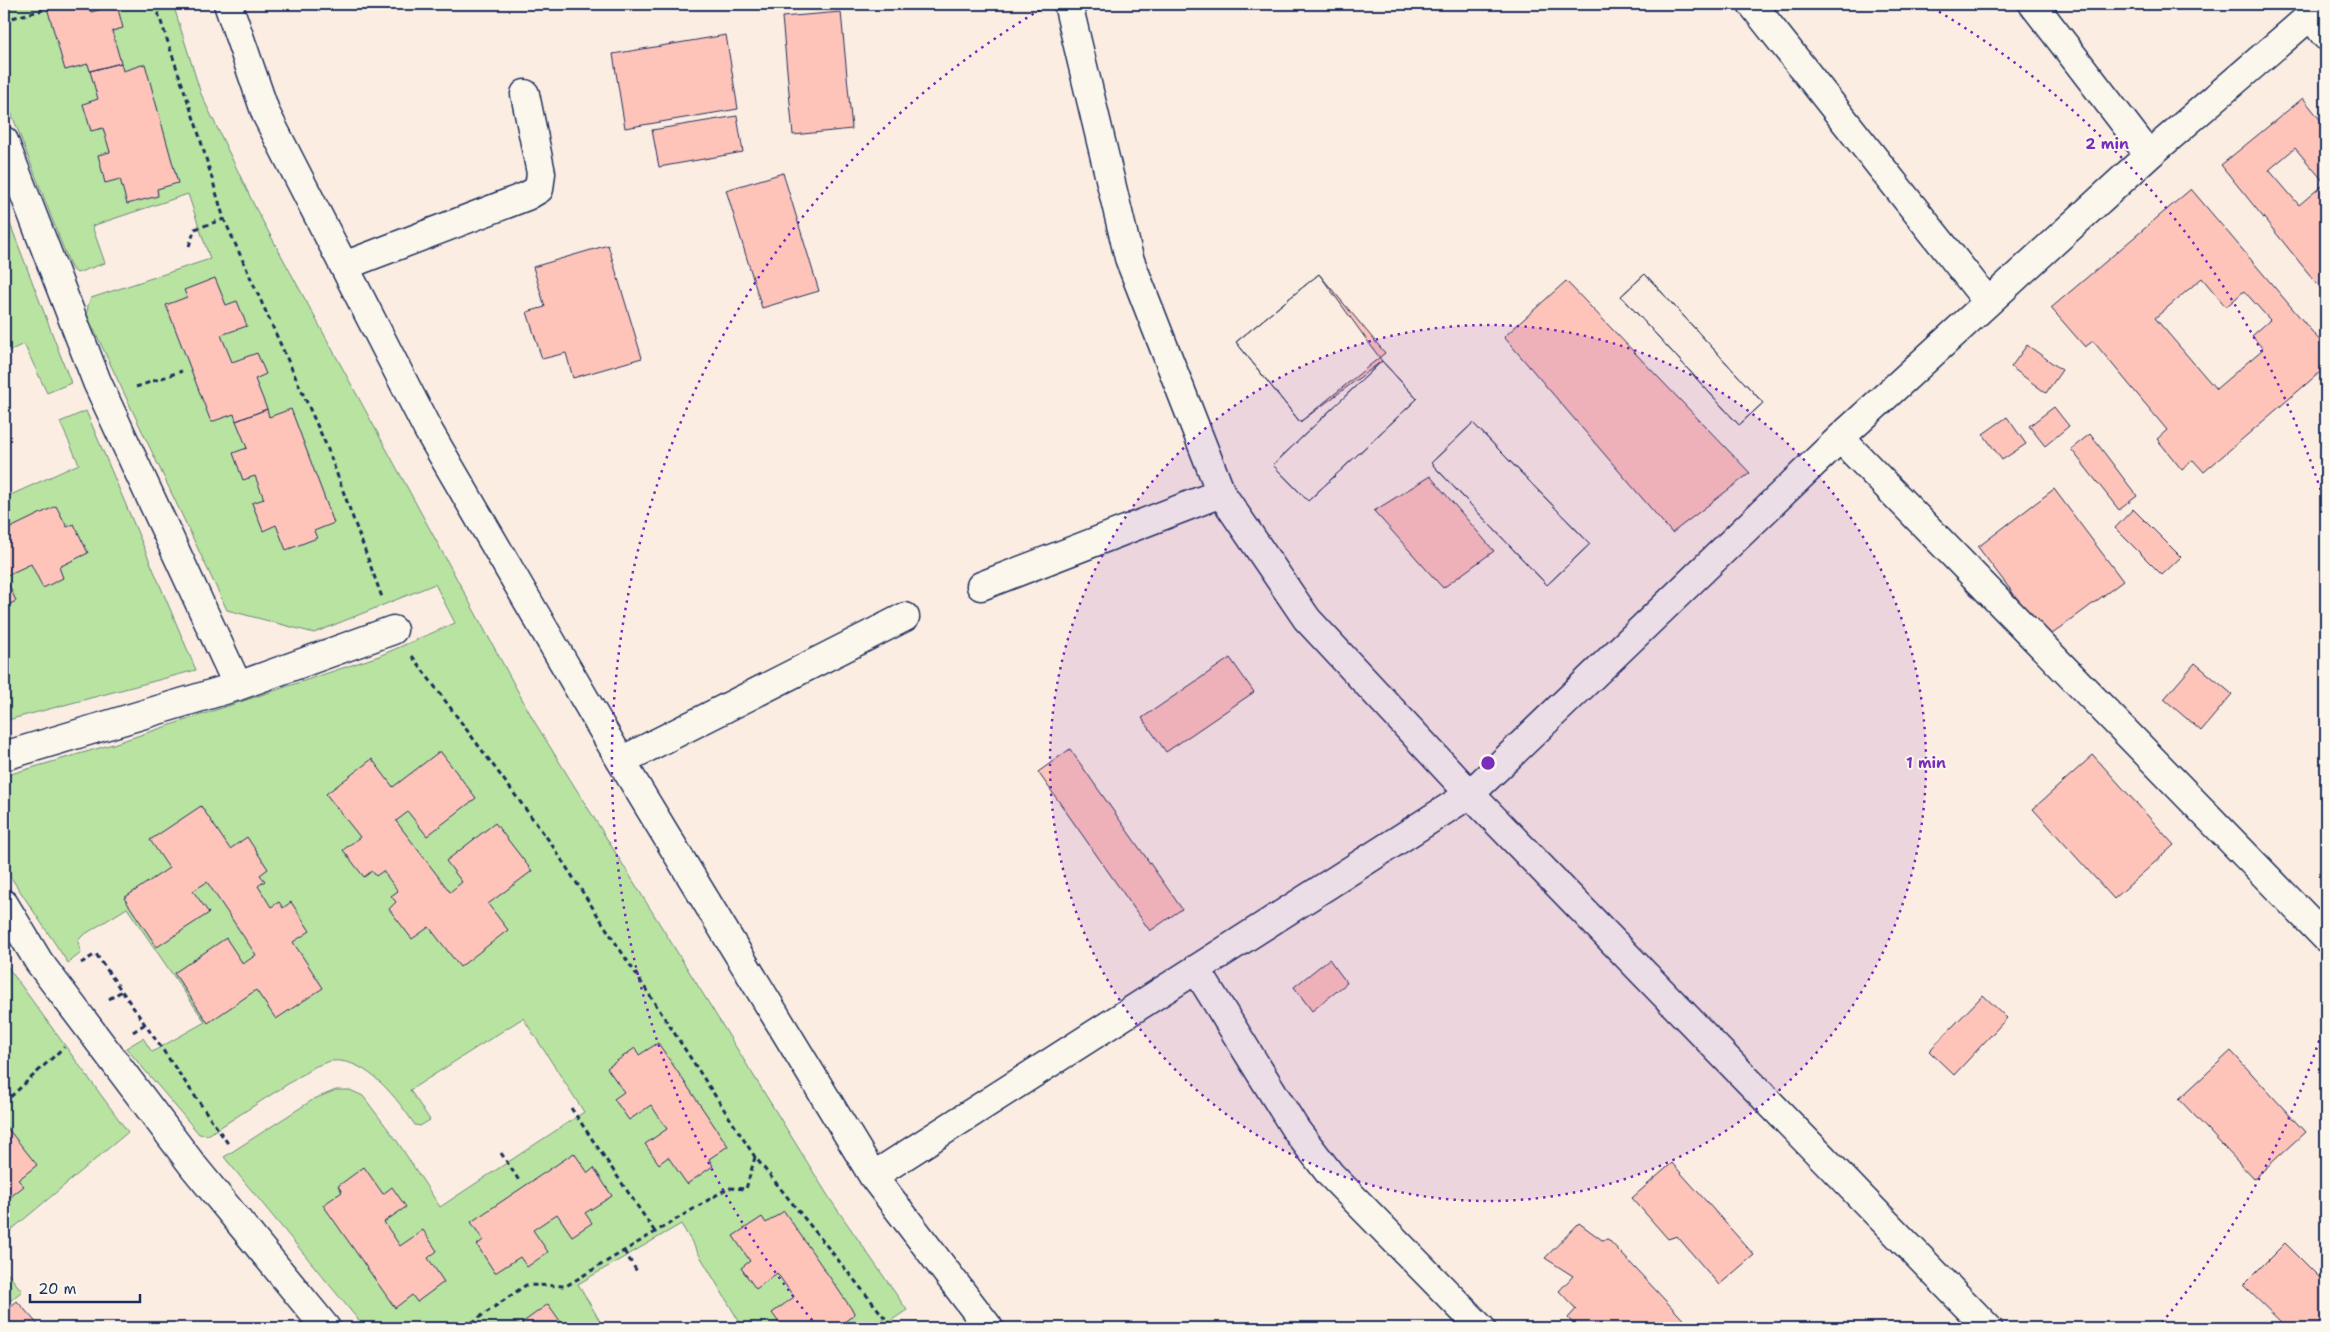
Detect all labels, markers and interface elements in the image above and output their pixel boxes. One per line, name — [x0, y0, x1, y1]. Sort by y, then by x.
text: 2 min — [2085, 134, 2129, 154]
text: 1 min — [1906, 753, 1946, 773]
centre of rings — [1479, 754, 1497, 772]
scale bar — [30, 1272, 140, 1304]
text: 20 m — [38, 1279, 77, 1299]

